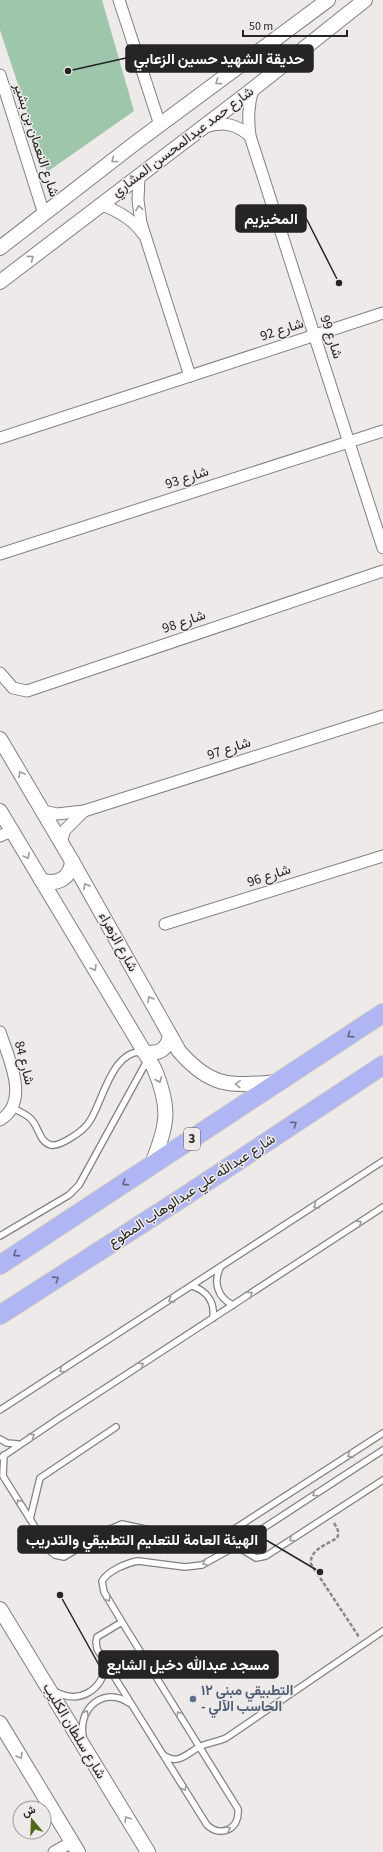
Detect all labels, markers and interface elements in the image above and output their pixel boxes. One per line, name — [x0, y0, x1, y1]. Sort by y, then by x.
scale bar — [243, 12, 347, 38]
text: 50 m — [249, 18, 273, 35]
callout: حديقة الشهيد حسين الزعابي — [126, 45, 313, 72]
text: حديقة الشهيد حسين الزعابي — [134, 49, 304, 72]
one-way arrow — [215, 77, 222, 84]
street label: شارع النعمان بن بشير — [8, 79, 64, 200]
street label: شارع حمد عبدالمحسن المشاري — [108, 82, 259, 203]
one-way arrow — [111, 155, 118, 162]
one-way arrow — [135, 205, 144, 211]
callout: المخيزيم — [236, 205, 306, 232]
text: المخيزيم — [244, 209, 298, 230]
one-way arrow — [27, 256, 34, 263]
street label: شارع 99 — [315, 313, 347, 361]
street label: شارع 92 — [258, 314, 306, 346]
street label: شارع 93 — [163, 462, 211, 494]
street label: شارع 98 — [160, 605, 208, 639]
street label: شارع 97 — [205, 733, 253, 765]
one-way arrow — [18, 771, 25, 778]
one-way arrow — [23, 852, 30, 859]
street label: شارع 96 — [245, 860, 293, 892]
one-way arrow — [84, 883, 91, 890]
street label: شارع الزهراء — [93, 908, 143, 976]
one-way arrow — [89, 964, 97, 971]
one-way arrow — [147, 996, 154, 1003]
one-way arrow — [347, 1030, 354, 1037]
street label: شارع 84 — [9, 1039, 39, 1087]
one-way arrow — [154, 1076, 162, 1084]
one-way arrow — [235, 1080, 241, 1089]
one-way arrow — [290, 1121, 297, 1128]
road number: 3 — [184, 1128, 200, 1150]
street label: شارع عبدالله علي عبدالوهاب المطوع — [104, 1129, 280, 1254]
one-way arrow — [122, 1179, 129, 1186]
one-way arrow — [313, 1201, 320, 1209]
one-way arrow — [354, 1221, 361, 1228]
one-way arrow — [13, 1249, 20, 1257]
one-way arrow — [52, 1276, 59, 1284]
one-way arrow — [245, 1292, 252, 1299]
one-way arrow — [168, 1295, 175, 1302]
one-way arrow — [137, 1362, 144, 1370]
one-way arrow — [59, 1365, 66, 1373]
one-way arrow — [28, 1433, 35, 1441]
one-way arrow — [347, 1450, 354, 1457]
one-way arrow — [312, 1489, 319, 1497]
one-way arrow — [17, 1499, 24, 1506]
callout: الهيئة العامة للتعليم التطبيقي والتدريب — [18, 1526, 266, 1553]
text: الهيئة العامة للتعليم التطبيقي والتدريب — [26, 1530, 258, 1553]
one-way arrow — [289, 1535, 296, 1542]
one-way arrow — [202, 1558, 209, 1566]
one-way arrow — [103, 1595, 111, 1602]
callout: مسجد عبدالله دخيل الشايع — [99, 1651, 278, 1678]
text: مسجد عبدالله دخيل الشايع — [107, 1655, 269, 1676]
street label: شارع سلطان الكليب — [37, 1679, 111, 1783]
place label: التطبيقي مبنى ١٢ - الحاسب الآلي — [201, 1681, 293, 1718]
marker: التطبيقي مبنى ١٢ - الحاسب الآلي — [188, 1694, 198, 1704]
one-way arrow — [82, 1710, 89, 1717]
one-way arrow — [176, 1711, 184, 1718]
one-way arrow — [16, 1752, 23, 1759]
one-way arrow — [179, 1784, 187, 1791]
north arrow — [12, 1800, 52, 1840]
text: ش — [20, 1802, 38, 1820]
one-way arrow — [124, 1816, 132, 1823]
one-way arrow — [224, 1826, 231, 1834]

